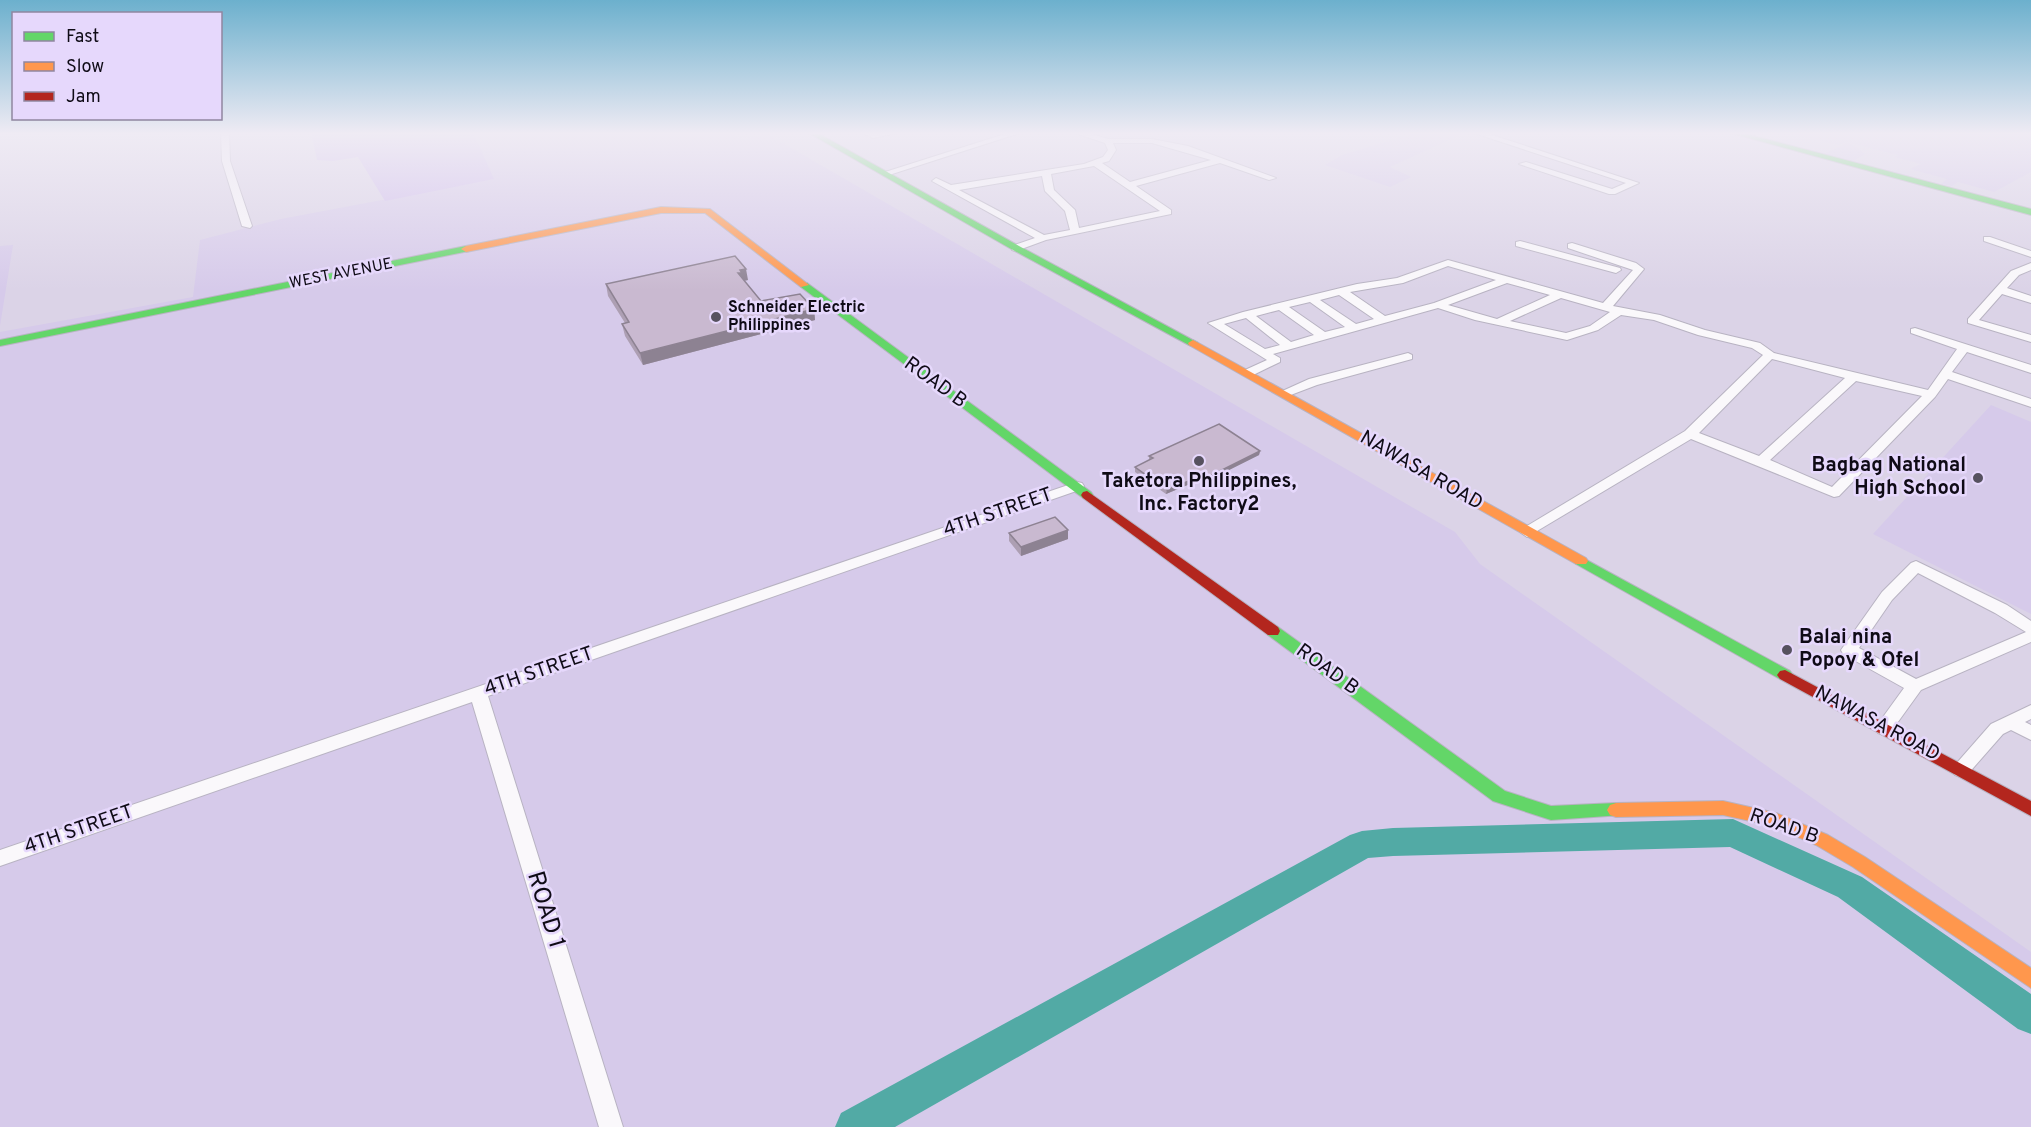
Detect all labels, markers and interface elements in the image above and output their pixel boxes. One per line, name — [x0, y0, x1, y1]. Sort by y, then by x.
legend — [12, 12, 222, 120]
text: Fast — [66, 26, 99, 49]
text: Slow — [66, 56, 104, 79]
text: Jam — [66, 86, 101, 109]
street label: WEST AVENUE — [288, 254, 394, 294]
place label: Schneider Electric Philippines — [728, 298, 865, 336]
marker: Schneider Electric Philippines — [709, 310, 723, 324]
street label: ROAD B — [898, 351, 972, 415]
street label: NAWASA ROAD — [1355, 425, 1487, 517]
place label: Bagbag National High School — [1812, 453, 1966, 502]
marker: Taketora Philippines, Inc. Factory2 — [1192, 454, 1206, 468]
place label: Taketora Philippines, Inc. Factory2 — [1102, 469, 1296, 518]
marker: Bagbag National High School — [1971, 471, 1985, 485]
street label: 4TH STREET — [940, 482, 1056, 544]
place label: Balai nina Popoy & Ofel — [1799, 625, 1919, 674]
street label: ROAD B — [1290, 638, 1364, 702]
street label: 4TH STREET — [481, 641, 597, 703]
marker: Balai nina Popoy & Ofel — [1780, 643, 1794, 657]
street label: NAWASA ROAD — [1810, 680, 1944, 768]
street label: 4TH STREET — [21, 799, 137, 861]
street label: ROAD B — [1746, 803, 1822, 851]
street label: ROAD 1 — [519, 868, 571, 952]

